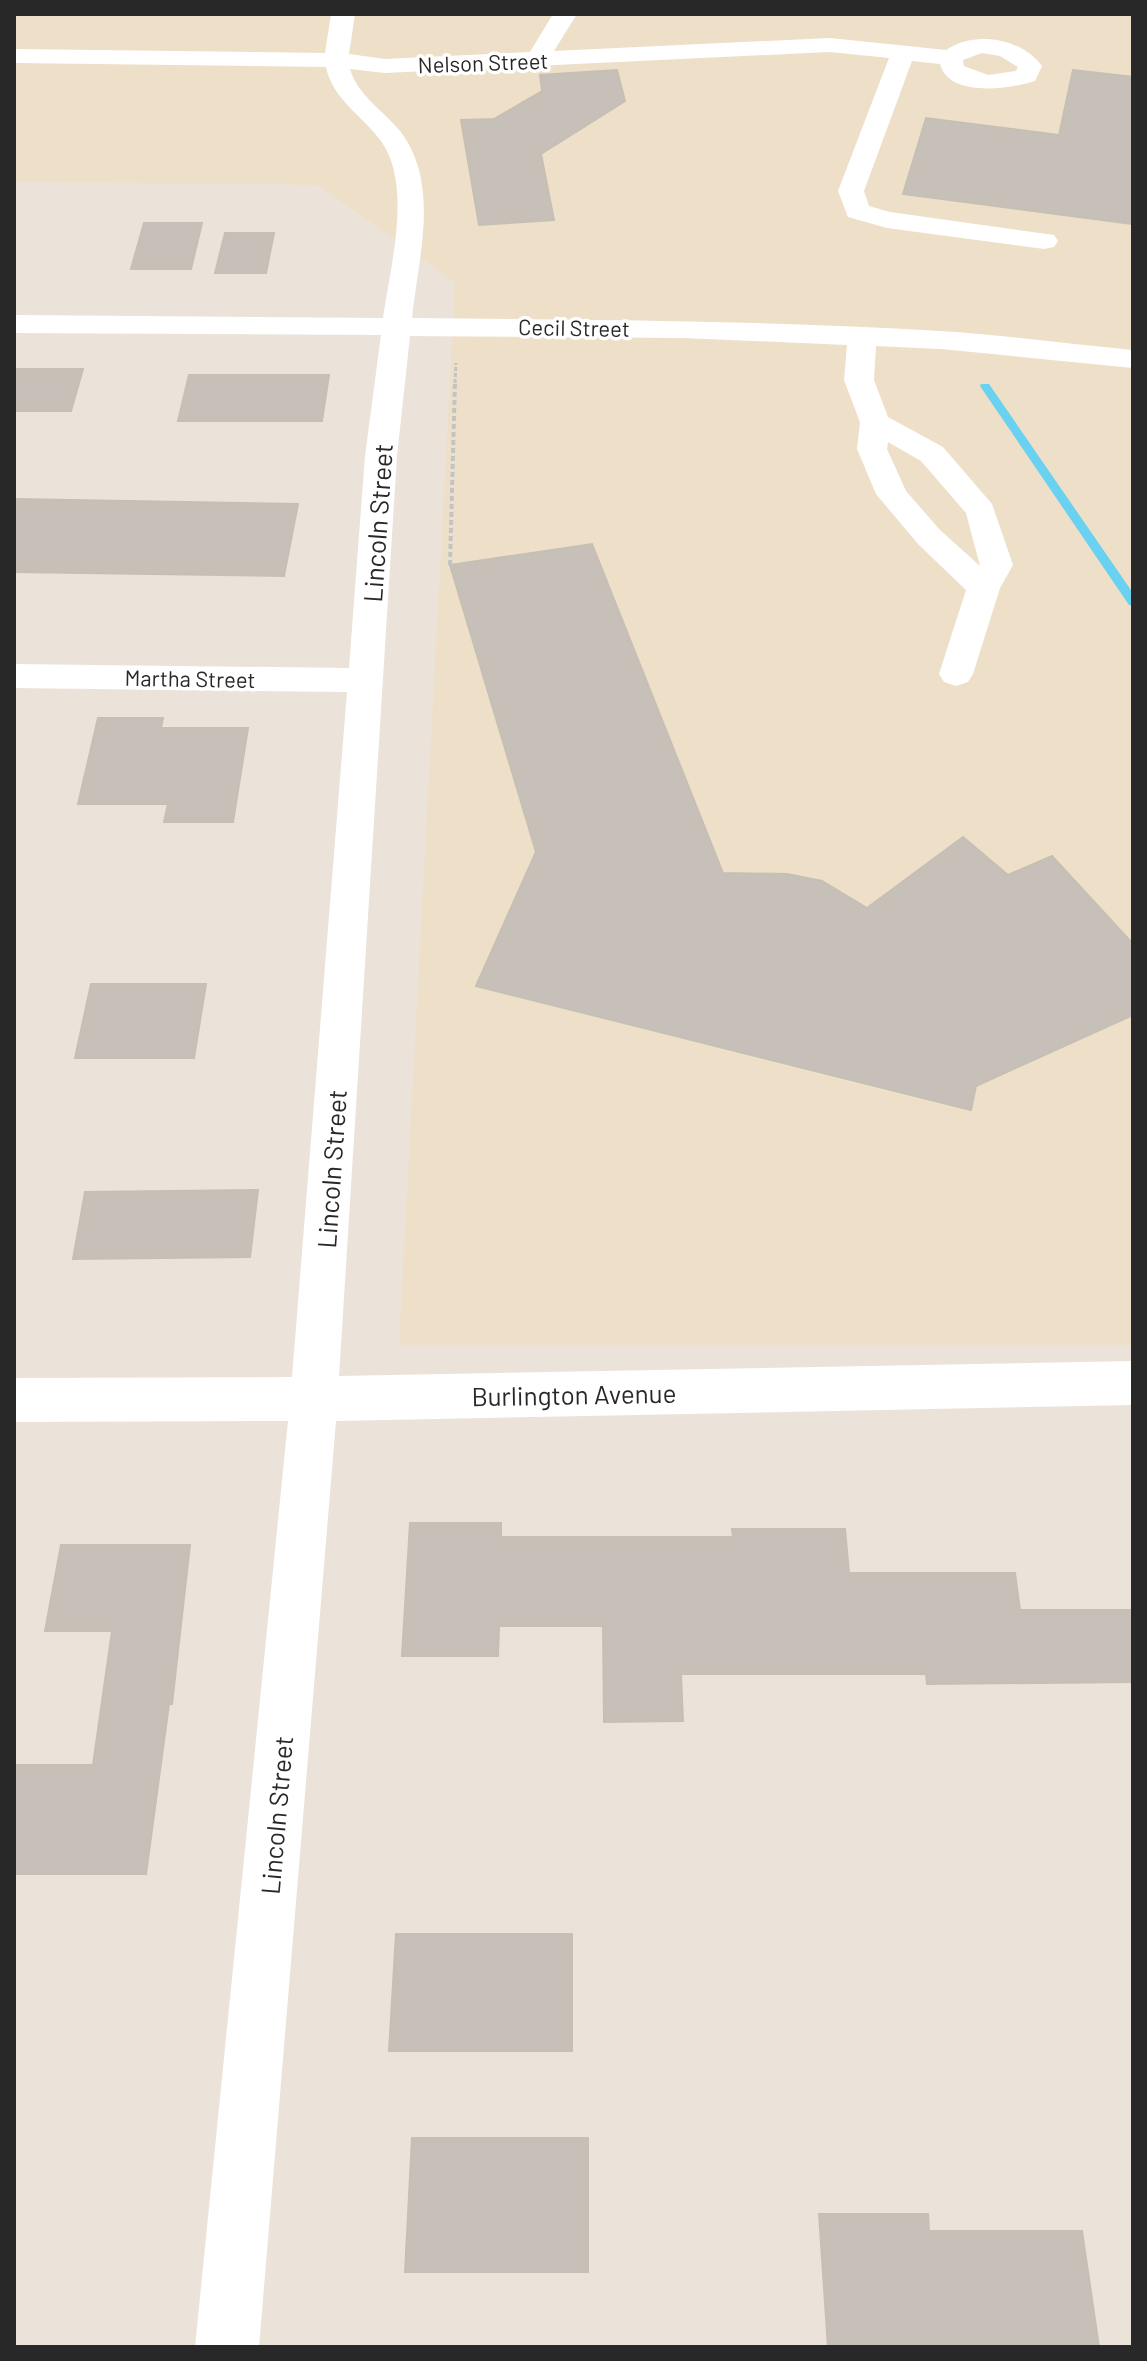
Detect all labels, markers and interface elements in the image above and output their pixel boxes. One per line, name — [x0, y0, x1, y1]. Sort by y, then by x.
street label: Nelson Street — [417, 47, 549, 77]
street label: Cecil Street — [518, 313, 630, 341]
street label: Lincoln Street — [356, 443, 398, 603]
street label: Martha Street — [124, 664, 256, 692]
street label: Lincoln Street — [310, 1089, 352, 1249]
street label: Burlington Avenue — [471, 1377, 677, 1411]
street label: Lincoln Street — [254, 1734, 298, 1896]

